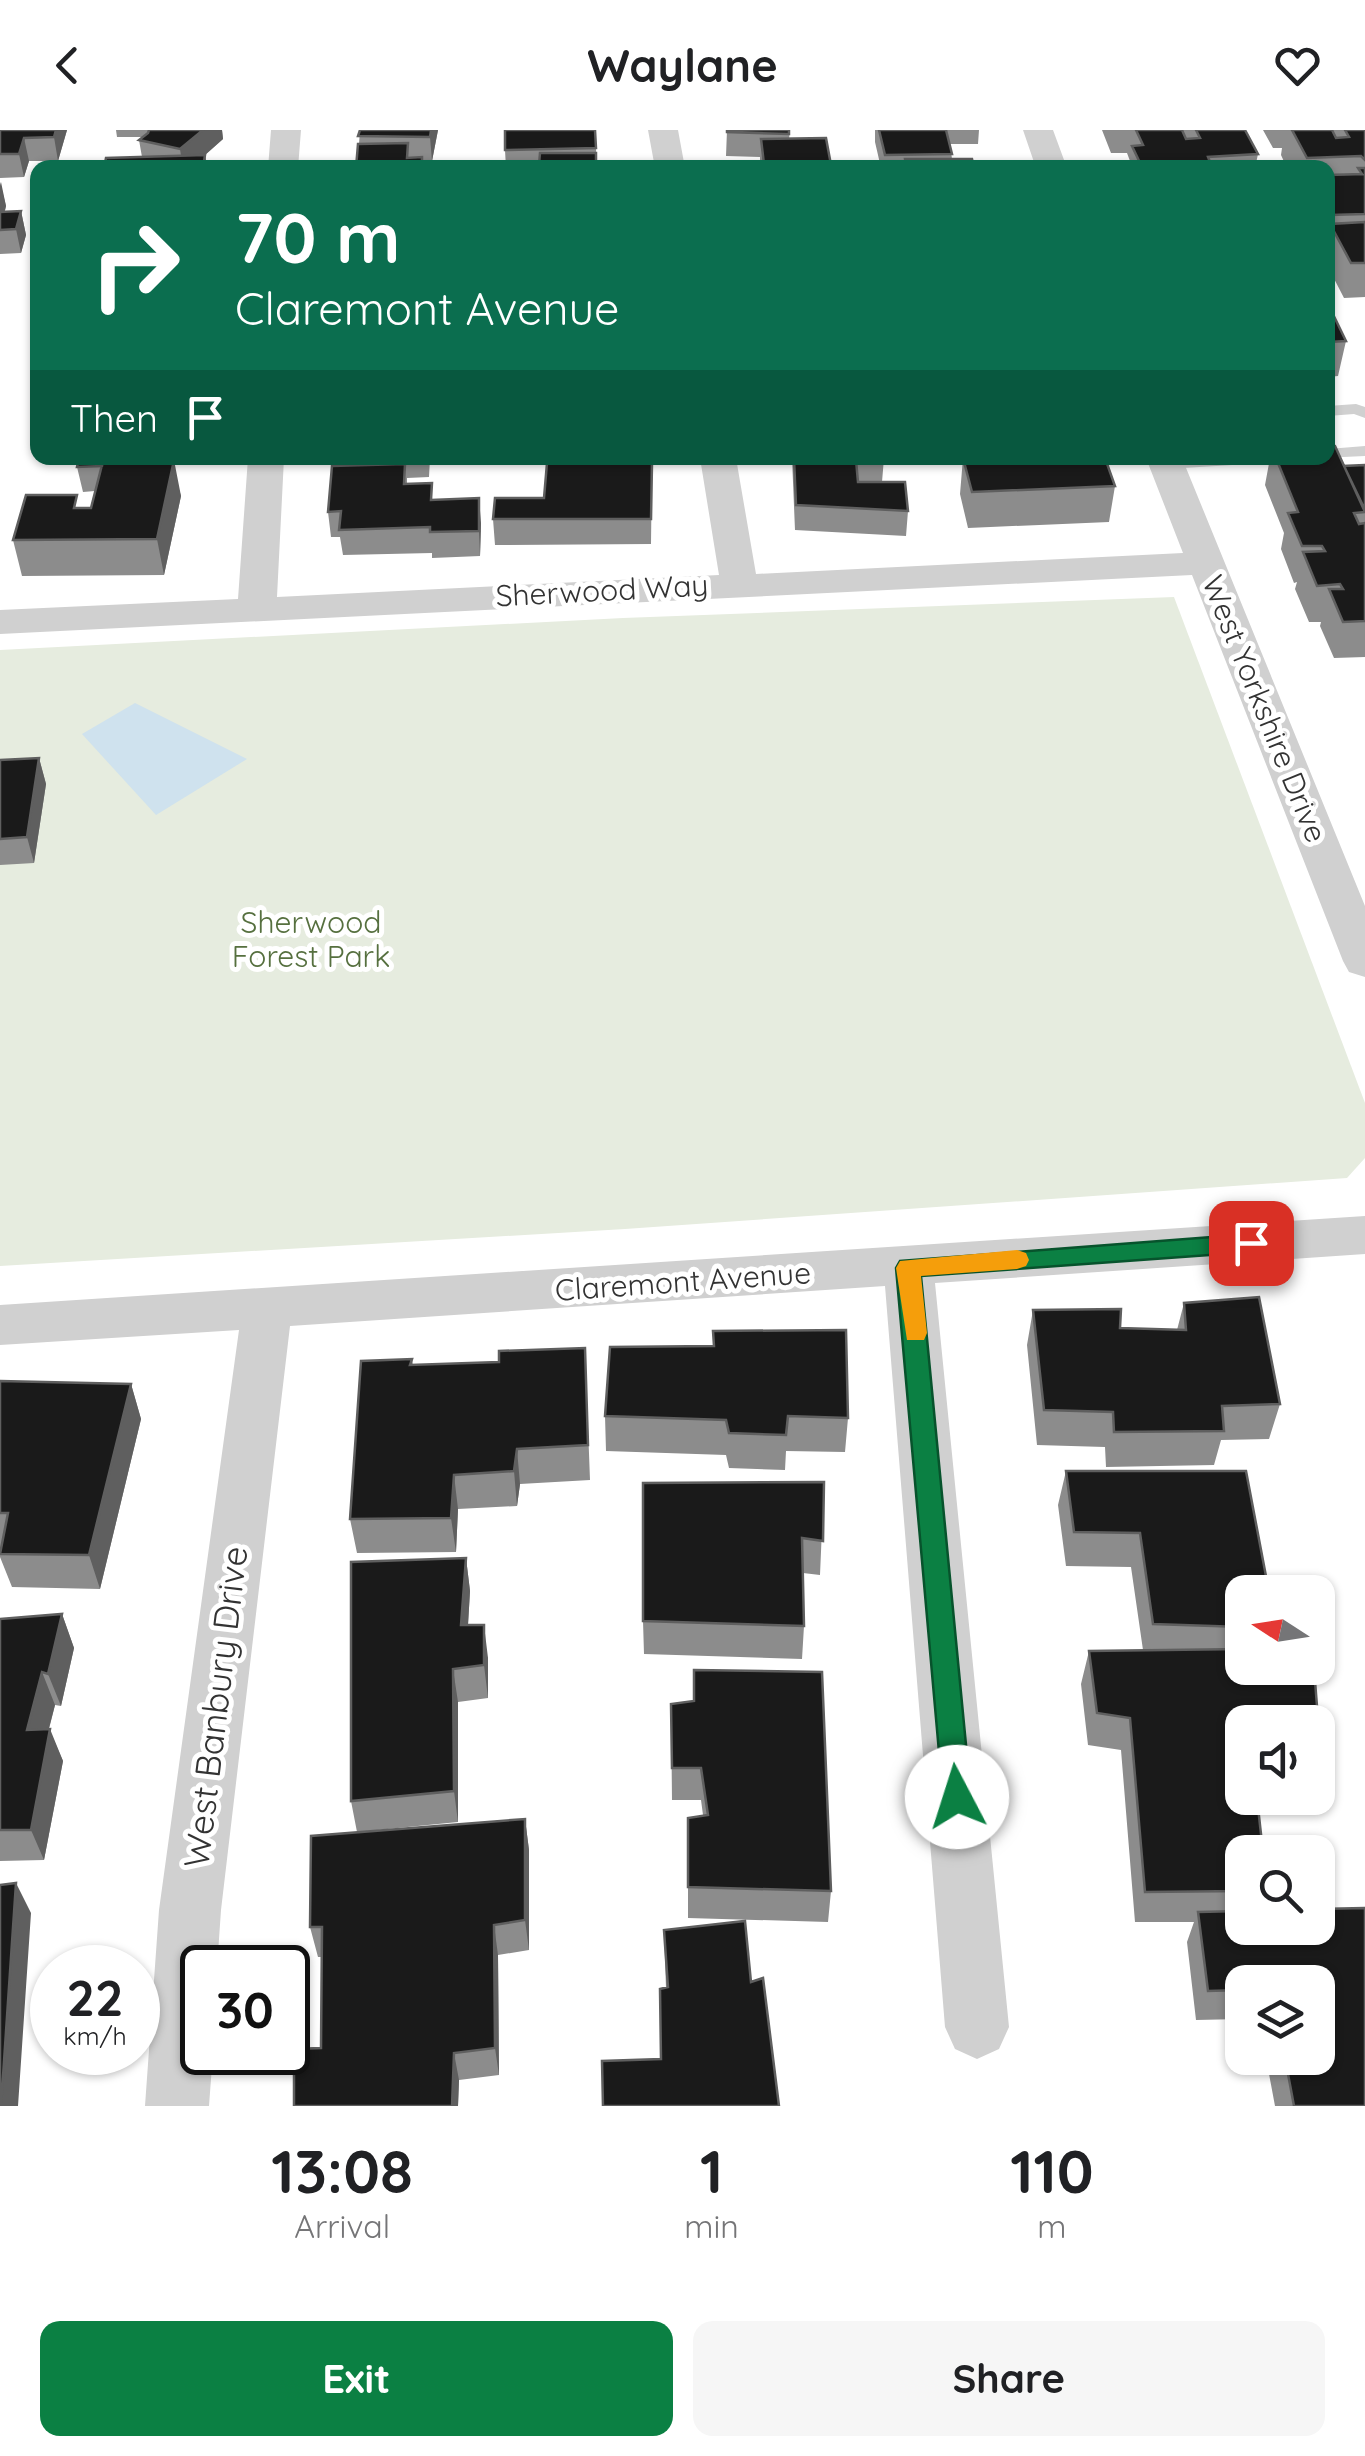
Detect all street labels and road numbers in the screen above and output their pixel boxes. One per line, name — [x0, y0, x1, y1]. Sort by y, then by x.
street label: Sherwood Way — [495, 565, 709, 615]
street label: West Yorkshire Drive — [1194, 569, 1336, 848]
street label: Claremont Avenue — [554, 1253, 812, 1309]
street label: West Banbury Drive — [173, 1544, 257, 1870]

